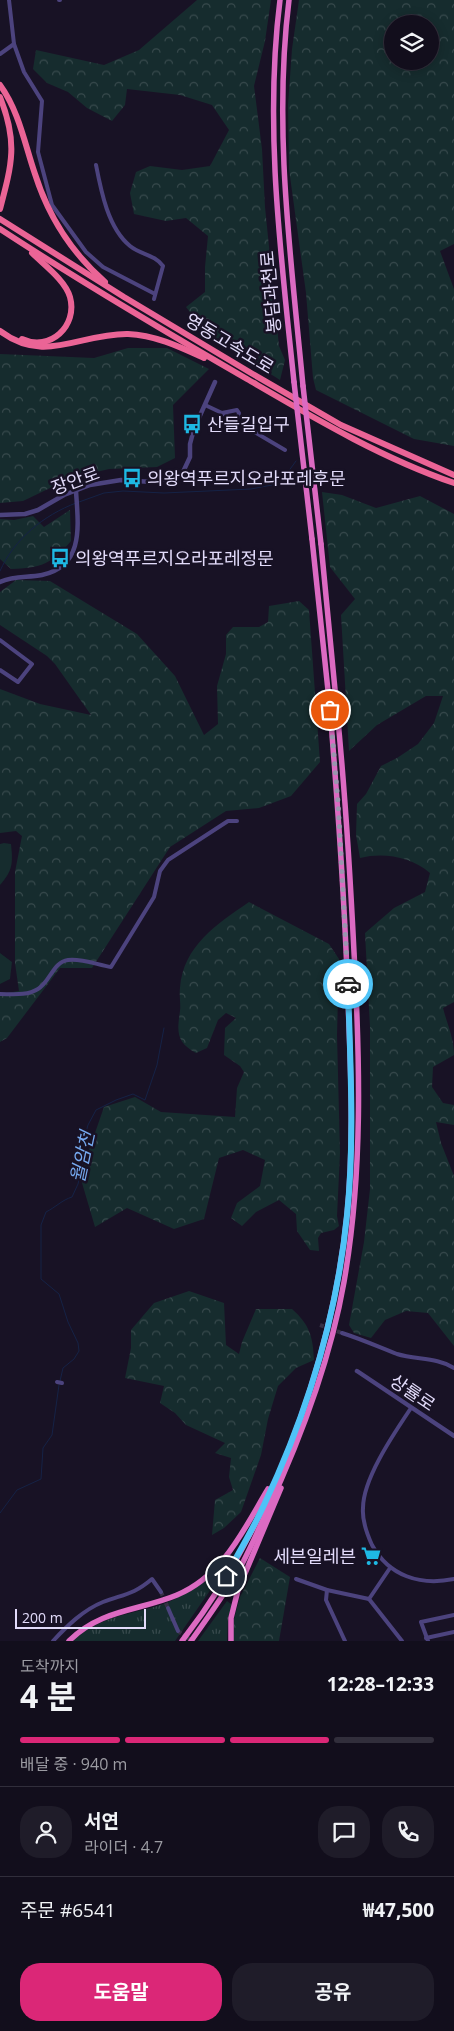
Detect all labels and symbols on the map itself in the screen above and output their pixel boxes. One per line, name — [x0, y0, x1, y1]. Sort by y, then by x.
street label: 봉담과천로 — [254, 250, 286, 334]
street label: 영동고속도로 — [181, 307, 279, 379]
place label: 산들길입구 — [207, 412, 290, 436]
bus stop icon: 산들길입구 — [181, 413, 203, 435]
street label: 장안로 — [48, 460, 102, 500]
place label: 의왕역푸르지오라포레후문 — [147, 466, 346, 490]
bus stop icon: 의왕역푸르지오라포레후문 — [121, 467, 143, 489]
place label: 의왕역푸르지오라포레정문 — [75, 546, 274, 570]
bus stop icon: 의왕역푸르지오라포레정문 — [49, 547, 71, 569]
pin — [309, 689, 351, 731]
courier — [323, 959, 373, 1009]
water label: 월암천 — [64, 1127, 100, 1185]
street label: 상률로 — [386, 1368, 440, 1416]
place label: 세븐일레븐 — [273, 1544, 356, 1568]
supermarket icon: 세븐일레븐 — [360, 1545, 382, 1567]
pin — [205, 1555, 247, 1597]
scale bar — [15, 1606, 146, 1629]

